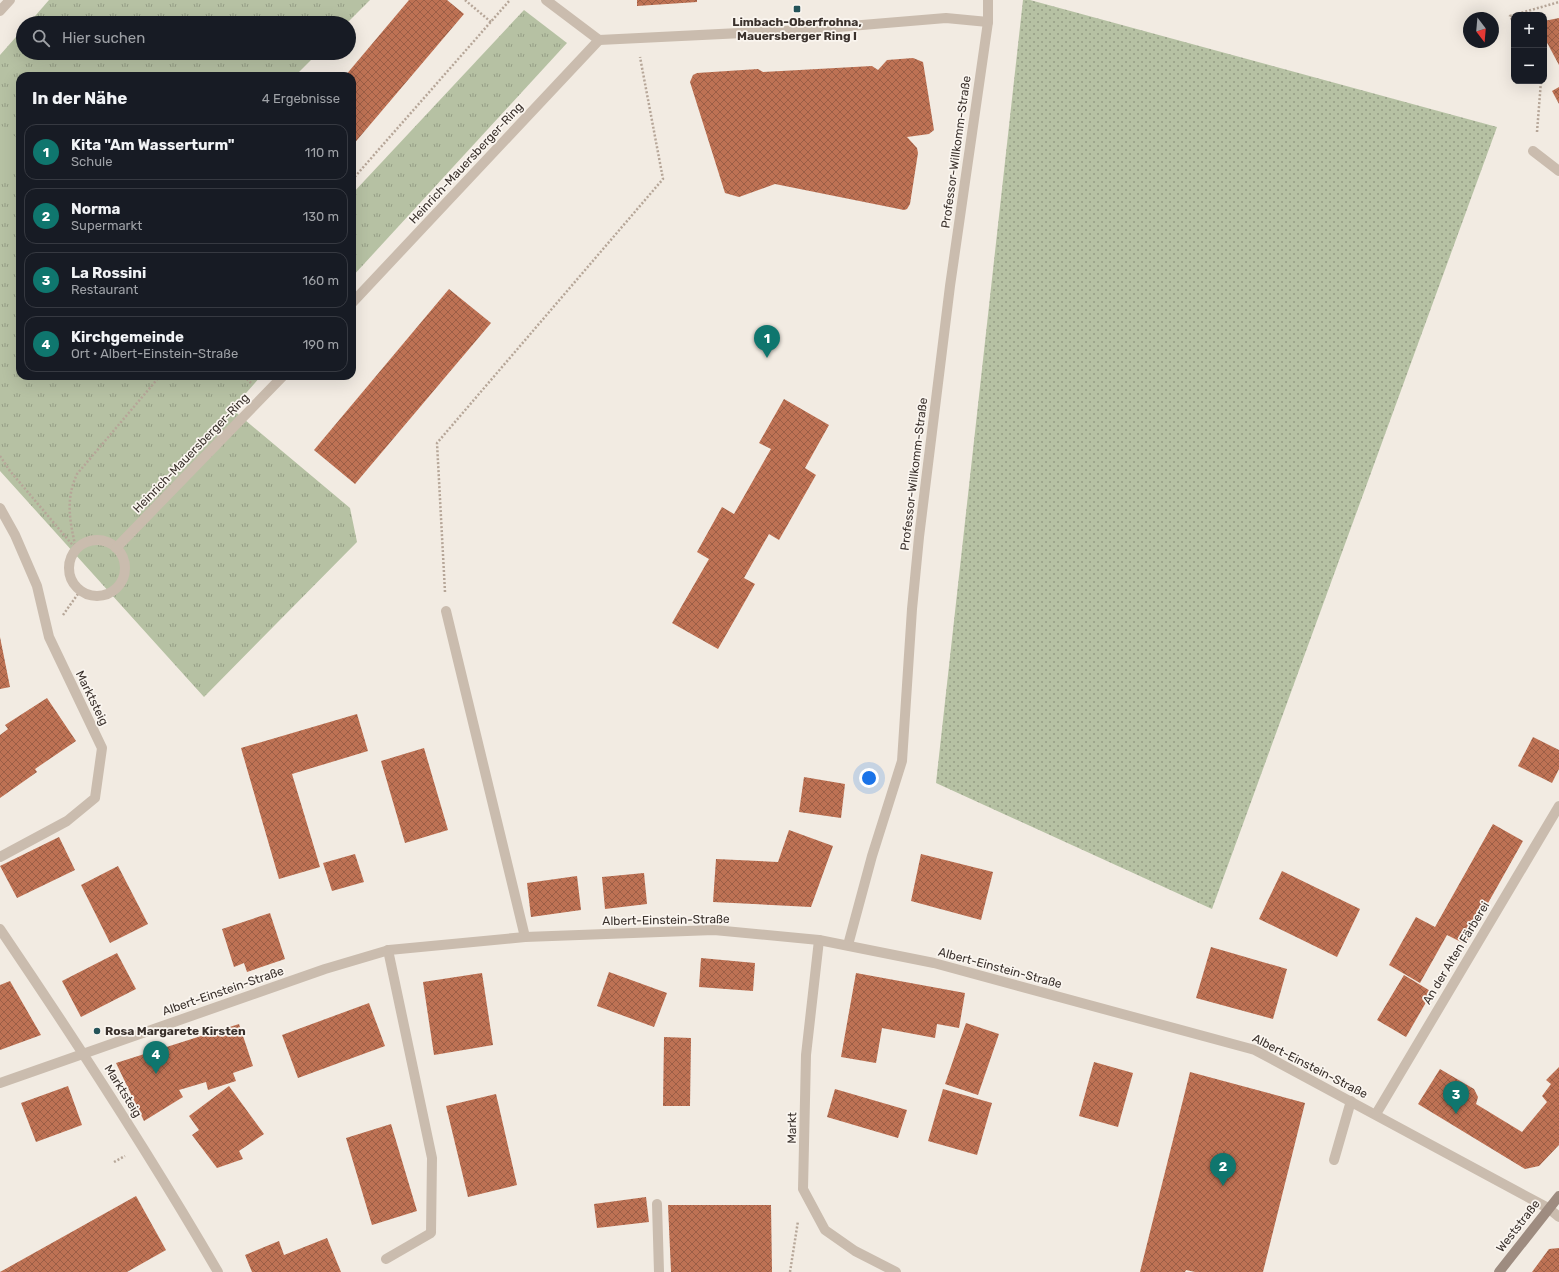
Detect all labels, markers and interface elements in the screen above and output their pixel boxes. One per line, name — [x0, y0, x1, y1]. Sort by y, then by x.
marker: Limbach-Oberfrohna, Mauersberger Ring I — [792, 4, 802, 14]
north arrow — [1463, 12, 1499, 48]
map controls — [1511, 12, 1547, 84]
button: + — [1511, 12, 1547, 48]
place label: Limbach-Oberfrohna, Mauersberger Ring I — [732, 15, 862, 43]
search box — [16, 16, 356, 60]
icon: search — [30, 27, 52, 49]
text: Hier suchen — [62, 29, 145, 47]
button: − — [1511, 48, 1547, 84]
street label: Professor-Willkomm-Straße — [938, 74, 974, 229]
text: In der Nähe — [32, 88, 127, 108]
text: 4 Ergebnisse — [262, 91, 340, 106]
street label: Heinrich-Mauersberger-Ring — [406, 100, 526, 226]
text: Kita "Am Wasserturm" — [71, 136, 235, 154]
text: 1 — [43, 145, 49, 160]
text: 110 m — [305, 145, 339, 160]
text: Schule — [71, 154, 112, 169]
text: Norma — [71, 200, 120, 218]
text: 2 — [42, 209, 50, 224]
text: 130 m — [303, 209, 339, 224]
text: Supermarkt — [71, 218, 142, 233]
text: La Rossini — [71, 264, 146, 282]
text: 3 — [42, 273, 50, 288]
text: 160 m — [303, 273, 339, 288]
text: Restaurant — [71, 282, 138, 297]
pin: 1 — [754, 325, 780, 358]
text: Kirchgemeinde — [71, 328, 184, 346]
text: 4 — [42, 337, 50, 352]
text: 190 m — [303, 337, 339, 352]
text: Ort · Albert-Einstein-Straße — [71, 346, 238, 361]
street label: Heinrich-Mauersberger-Ring — [130, 390, 252, 516]
street label: Professor-Willkomm-Straße — [898, 396, 930, 551]
street label: Marktsteig — [73, 668, 111, 728]
your location — [859, 768, 879, 788]
street label: An der Alten Färberei — [1420, 899, 1492, 1007]
street label: Albert-Einstein-Straße — [602, 912, 730, 928]
street label: Albert-Einstein-Straße — [937, 945, 1064, 991]
street label: Albert-Einstein-Straße — [160, 964, 286, 1018]
place label: Rosa Margarete Kirsten — [105, 1024, 246, 1038]
marker: Rosa Margarete Kirsten — [92, 1026, 102, 1036]
street label: Albert-Einstein-Straße — [1250, 1031, 1370, 1101]
pin: 4 — [143, 1041, 169, 1074]
street label: Marktsteig — [101, 1062, 145, 1120]
pin: 3 — [1443, 1081, 1469, 1114]
street label: Markt — [785, 1112, 799, 1144]
pin: 2 — [1210, 1153, 1236, 1186]
street label: Weststraße — [1493, 1197, 1543, 1255]

